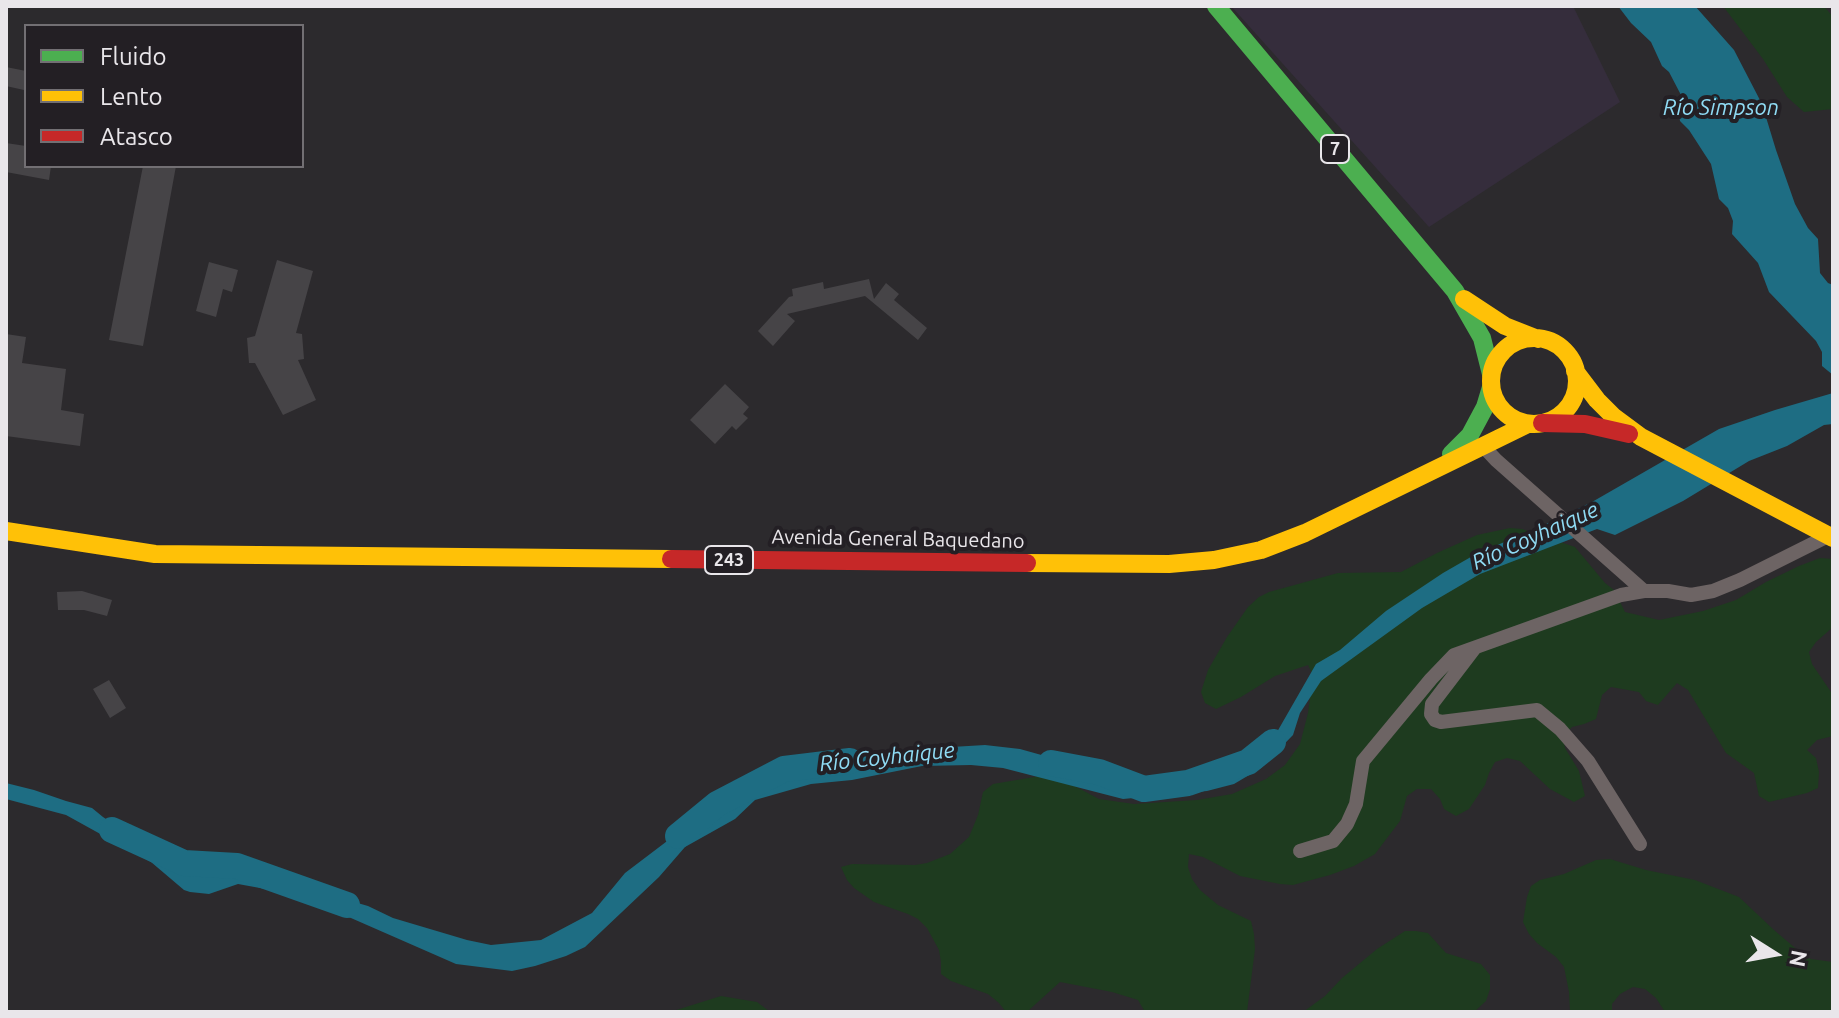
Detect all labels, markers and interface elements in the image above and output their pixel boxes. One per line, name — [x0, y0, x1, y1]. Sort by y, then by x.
legend — [24, 24, 304, 168]
text: Fluido — [100, 43, 167, 70]
text: Lento — [100, 83, 163, 110]
water label: Río Simpson — [1663, 95, 1779, 121]
text: Atasco — [100, 123, 173, 150]
road number: 7 — [1321, 135, 1349, 163]
water label: Río Coyhaique — [1468, 496, 1602, 576]
street label: Avenida General Baquedano — [771, 525, 1025, 553]
road number: 243 — [705, 546, 753, 574]
water label: Río Coyhaique — [818, 737, 956, 777]
north arrow — [1735, 914, 1815, 994]
text: N — [1785, 948, 1813, 969]

